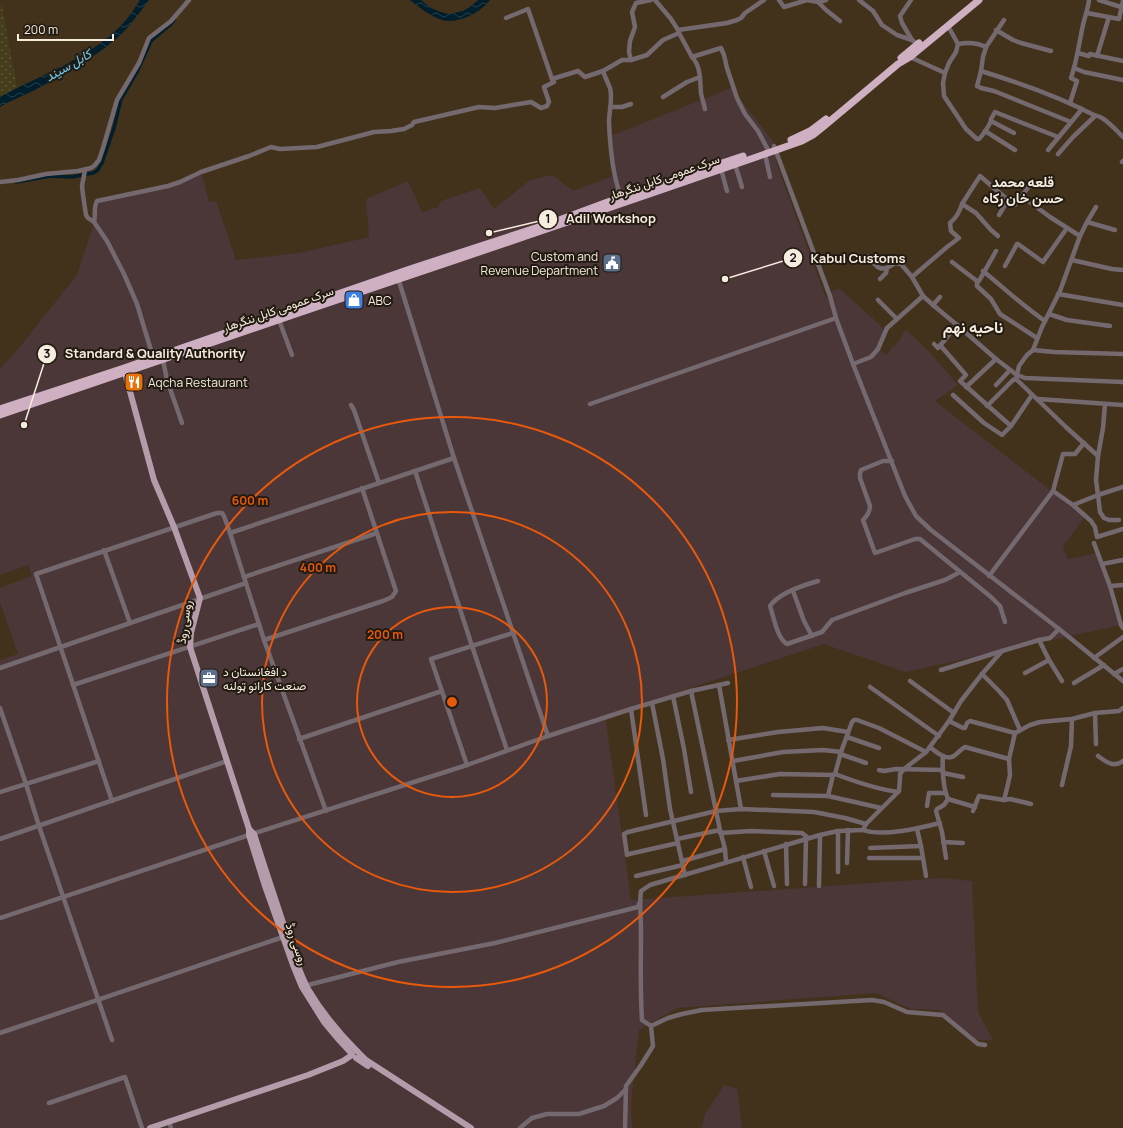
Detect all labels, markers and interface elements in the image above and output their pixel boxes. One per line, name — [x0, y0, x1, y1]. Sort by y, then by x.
scale bar — [18, 16, 113, 42]
text: 200 m — [24, 21, 58, 38]
water label: کابل سيند — [42, 43, 96, 85]
street label: سرک عمومی کابل ننگرهار — [605, 150, 722, 204]
district label: قلعه محمد حسن خان رکاه — [982, 172, 1064, 207]
callout: Adil Workshop — [538, 206, 664, 231]
text: Adil Workshop — [566, 209, 656, 227]
text: 1 — [545, 210, 551, 227]
callout: Kabul Customs — [783, 245, 914, 270]
place label: Custom and Revenue Department — [481, 248, 598, 279]
text: 2 — [789, 249, 797, 266]
text: Kabul Customs — [810, 249, 906, 267]
public building icon: Custom and Revenue Department — [601, 252, 623, 274]
street label: سرک عمومی کابل ننگرهار — [219, 282, 336, 336]
shop icon: ABC — [343, 289, 365, 311]
place label: ABC — [368, 292, 392, 309]
district label: ناحیه نهم — [943, 316, 1004, 338]
callout: Standard & Quality Authority — [37, 341, 253, 366]
text: Standard & Quality Authority — [65, 344, 246, 362]
text: 3 — [44, 345, 51, 362]
restaurant icon: Aqcha Restaurant — [123, 371, 145, 393]
place label: Aqcha Restaurant — [148, 374, 248, 391]
text: 600 m — [232, 492, 268, 509]
text: 400 m — [300, 559, 336, 576]
street label: روسی روڈ — [173, 599, 195, 645]
text: 200 m — [367, 626, 403, 643]
place label: د افغانستان د صنعت کارانو ټولنه — [223, 663, 306, 694]
office icon: د افغانستان د صنعت کارانو ټولنه — [198, 667, 220, 689]
centre of rings — [445, 695, 459, 709]
street label: روسی روڈ — [282, 920, 312, 968]

